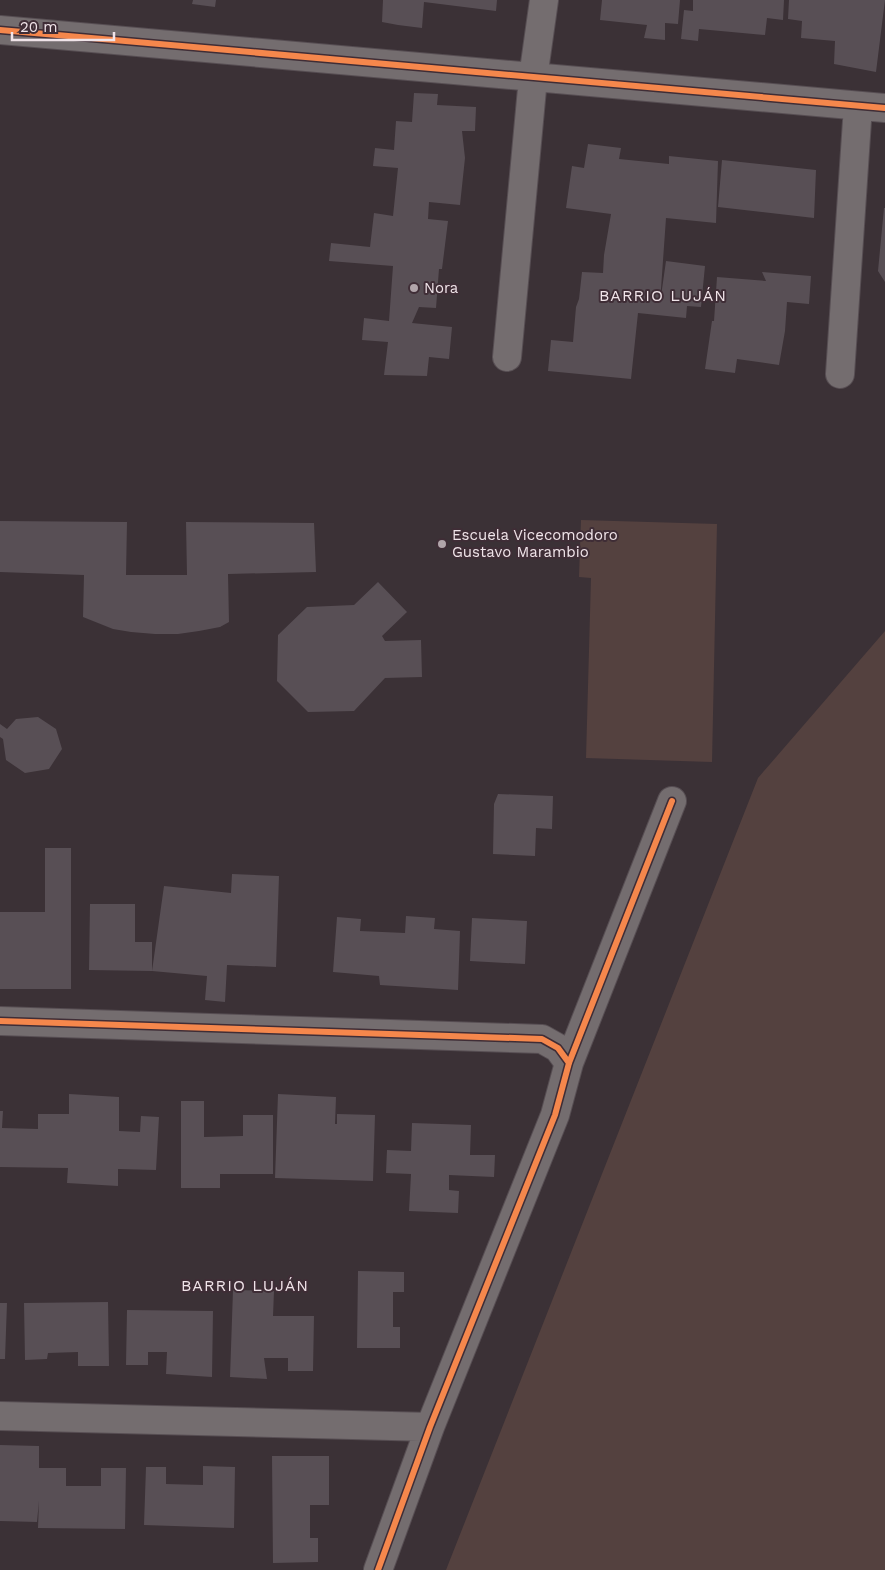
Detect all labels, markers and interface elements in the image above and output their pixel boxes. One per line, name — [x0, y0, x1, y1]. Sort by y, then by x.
scale bar — [12, 10, 115, 42]
text: 20 m — [20, 18, 58, 36]
place label: Nora — [424, 279, 459, 297]
marker: Nora — [408, 282, 420, 294]
district label: BARRIO LUJÁN — [599, 286, 727, 305]
place label: Escuela Vicecomodoro Gustavo Marambio — [452, 526, 618, 561]
marker: Escuela Vicecomodoro Gustavo Marambio — [436, 538, 448, 550]
district label: BARRIO LUJÁN — [181, 1276, 309, 1295]

